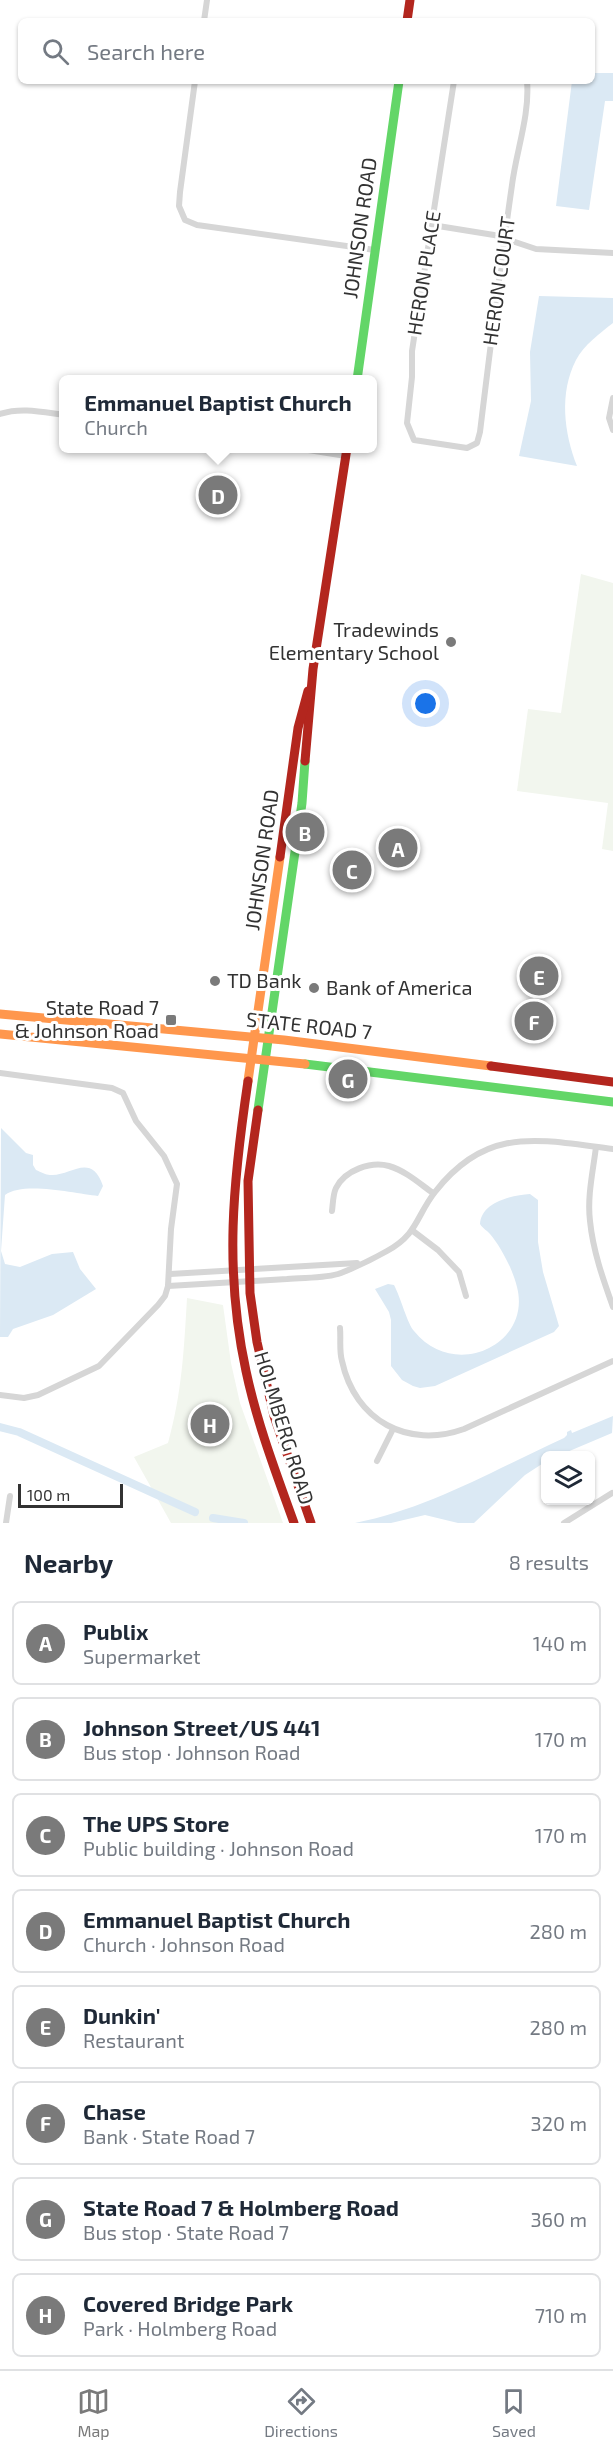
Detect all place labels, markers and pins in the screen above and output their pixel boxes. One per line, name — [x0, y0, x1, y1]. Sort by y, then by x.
pin: D — [198, 472, 238, 518]
place label: Tradewinds Elementary School — [269, 617, 439, 664]
marker: Tradewinds Elementary School — [444, 635, 458, 649]
pin: B — [286, 810, 324, 854]
pin: A — [378, 826, 418, 870]
pin: C — [332, 848, 372, 892]
pin: E — [520, 954, 558, 998]
place label: TD Bank — [227, 968, 302, 992]
marker: TD Bank — [208, 974, 222, 988]
place label: Bank of America — [326, 975, 472, 999]
marker: Bank of America — [307, 981, 321, 995]
place label: State Road 7 & Johnson Road — [14, 995, 159, 1042]
pin: F — [514, 998, 554, 1044]
marker: State Road 7 & Johnson Road — [164, 1013, 178, 1027]
pin: G — [328, 1056, 368, 1102]
pin: H — [190, 1402, 230, 1446]

